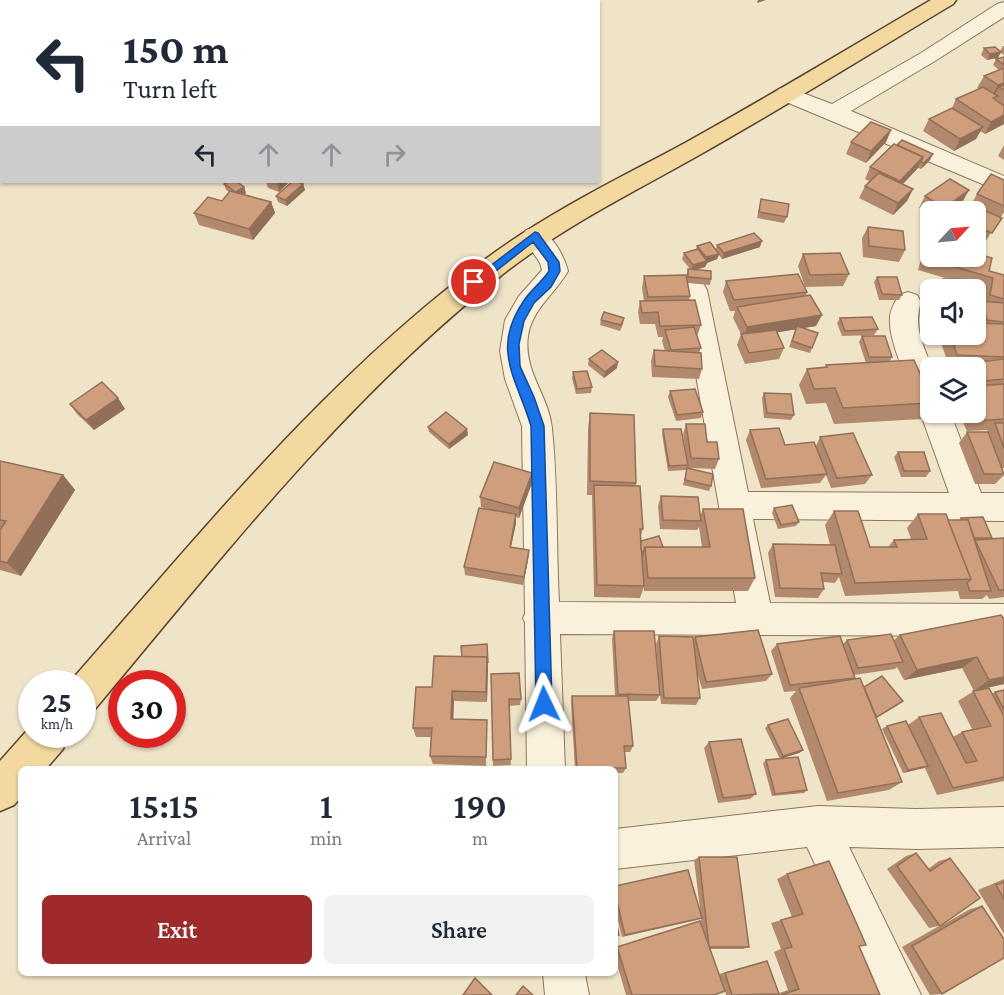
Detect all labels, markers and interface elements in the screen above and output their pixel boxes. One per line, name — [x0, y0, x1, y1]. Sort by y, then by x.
icon: left — [24, 24, 102, 102]
text: 150 m — [123, 25, 228, 72]
text: Turn left — [123, 74, 217, 104]
icon: left — [189, 138, 222, 171]
icon: ahead — [252, 138, 285, 171]
icon: ahead — [315, 138, 348, 171]
icon: right — [378, 138, 411, 171]
north arrow — [920, 201, 986, 267]
map controls — [920, 201, 986, 423]
pin — [448, 256, 499, 307]
icon: arrive — [457, 265, 490, 298]
button: sound — [920, 279, 986, 345]
button: layers — [920, 357, 986, 423]
speed limit sign: 30 — [108, 670, 186, 748]
position arrow — [512, 672, 576, 736]
text: 25 — [42, 685, 72, 718]
text: km/h — [41, 716, 73, 732]
text: 15:15 — [129, 786, 199, 826]
text: 1 — [320, 786, 333, 826]
text: 190 — [454, 786, 507, 826]
text: Arrival — [137, 827, 191, 849]
text: min — [310, 827, 342, 849]
text: m — [472, 827, 488, 849]
button: Exit — [42, 895, 312, 964]
button: Share — [324, 895, 594, 964]

